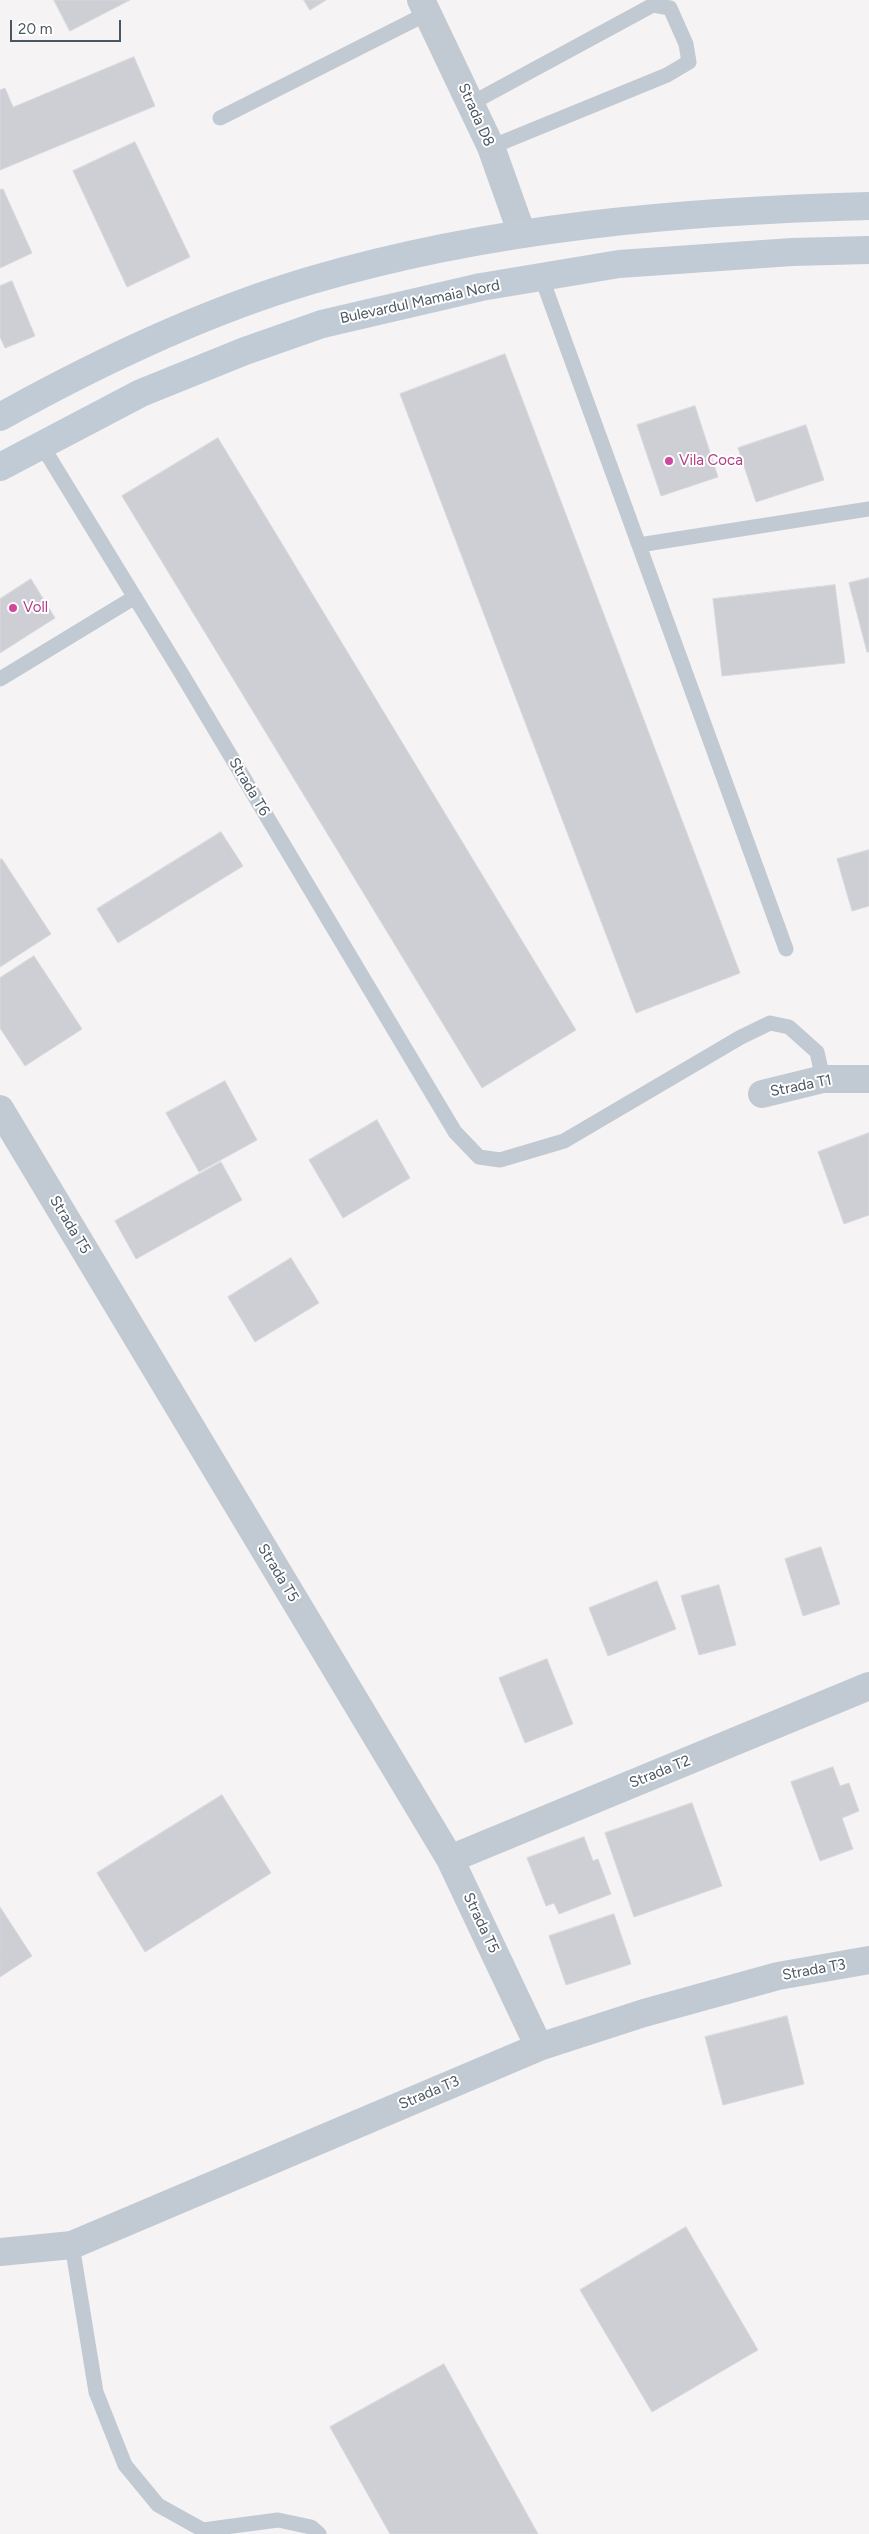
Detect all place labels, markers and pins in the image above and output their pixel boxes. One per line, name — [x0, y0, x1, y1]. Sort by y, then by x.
place label: Vila Coca — [679, 452, 743, 470]
marker: Vila Coca — [663, 455, 675, 467]
place label: Voll — [23, 599, 48, 617]
marker: Voll — [7, 602, 19, 614]

